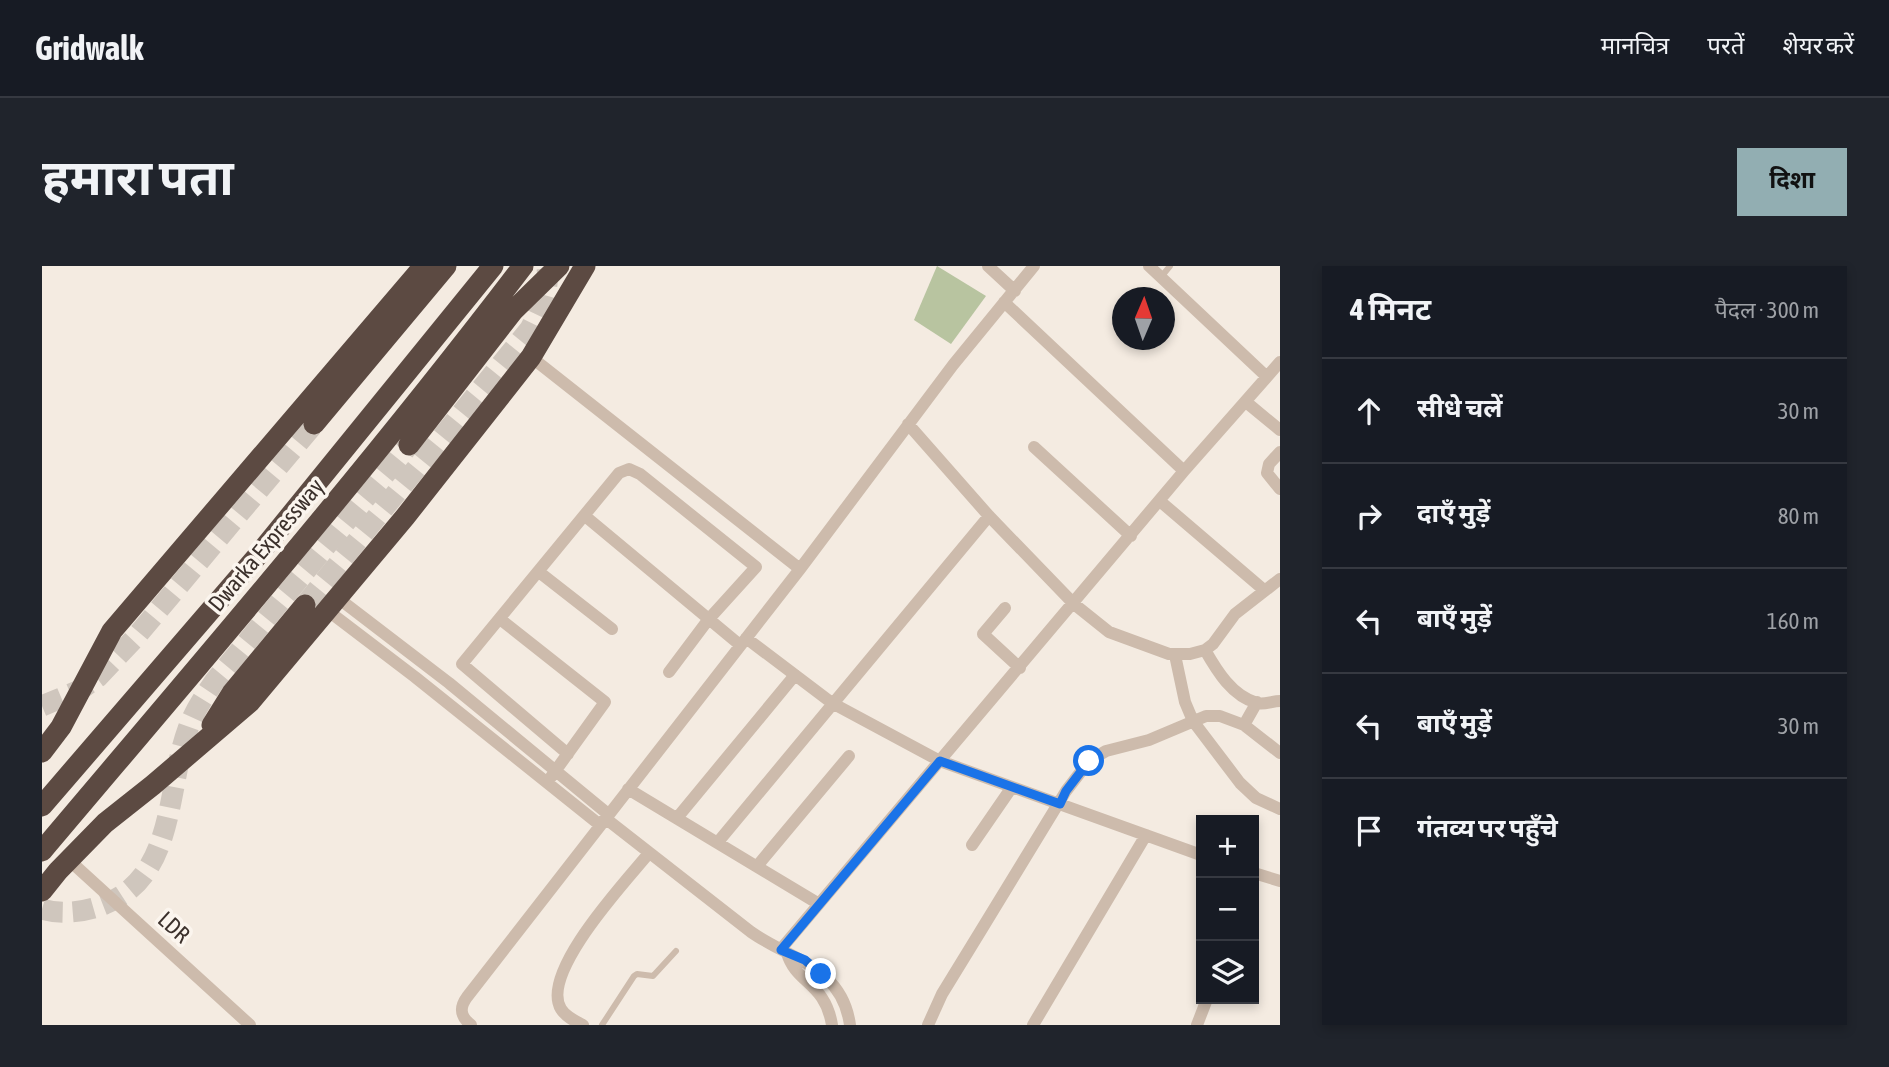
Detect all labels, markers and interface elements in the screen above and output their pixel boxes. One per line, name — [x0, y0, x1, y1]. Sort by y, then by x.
text: Gridwalk — [35, 29, 143, 67]
text: मानचित्र — [1601, 32, 1669, 59]
text: परतें — [1707, 32, 1744, 59]
text: शेयर करें — [1782, 32, 1854, 59]
button: दिशा — [1737, 148, 1847, 216]
text: हमारा पता — [42, 149, 234, 205]
north arrow — [1112, 287, 1175, 350]
text: 4 मिनट — [1350, 292, 1431, 326]
text: पैदल · 300 m — [1715, 297, 1819, 323]
icon: ahead — [1350, 392, 1388, 430]
text: सीधे चलें — [1417, 393, 1503, 423]
text: 30 m — [1778, 398, 1819, 424]
street label: Dwarka Expressway — [203, 473, 329, 617]
icon: right — [1350, 497, 1388, 535]
text: दाएँ मुड़ें — [1417, 498, 1490, 528]
text: 80 m — [1778, 503, 1819, 529]
icon: left — [1350, 602, 1388, 640]
text: बाएँ मुड़ें — [1417, 603, 1492, 633]
text: 160 m — [1767, 608, 1819, 634]
icon: left — [1350, 707, 1388, 745]
text: बाएँ मुड़ें — [1417, 708, 1492, 738]
text: 30 m — [1778, 713, 1819, 739]
route start — [1073, 745, 1104, 776]
icon: arrive — [1350, 812, 1388, 850]
text: गंतव्य पर पहुँचे — [1417, 813, 1558, 843]
map controls — [1196, 815, 1259, 1004]
button: + — [1196, 815, 1259, 878]
button: − — [1196, 878, 1259, 941]
street label: LDR — [153, 906, 195, 948]
button: layers — [1196, 941, 1259, 1004]
route end — [805, 958, 836, 989]

